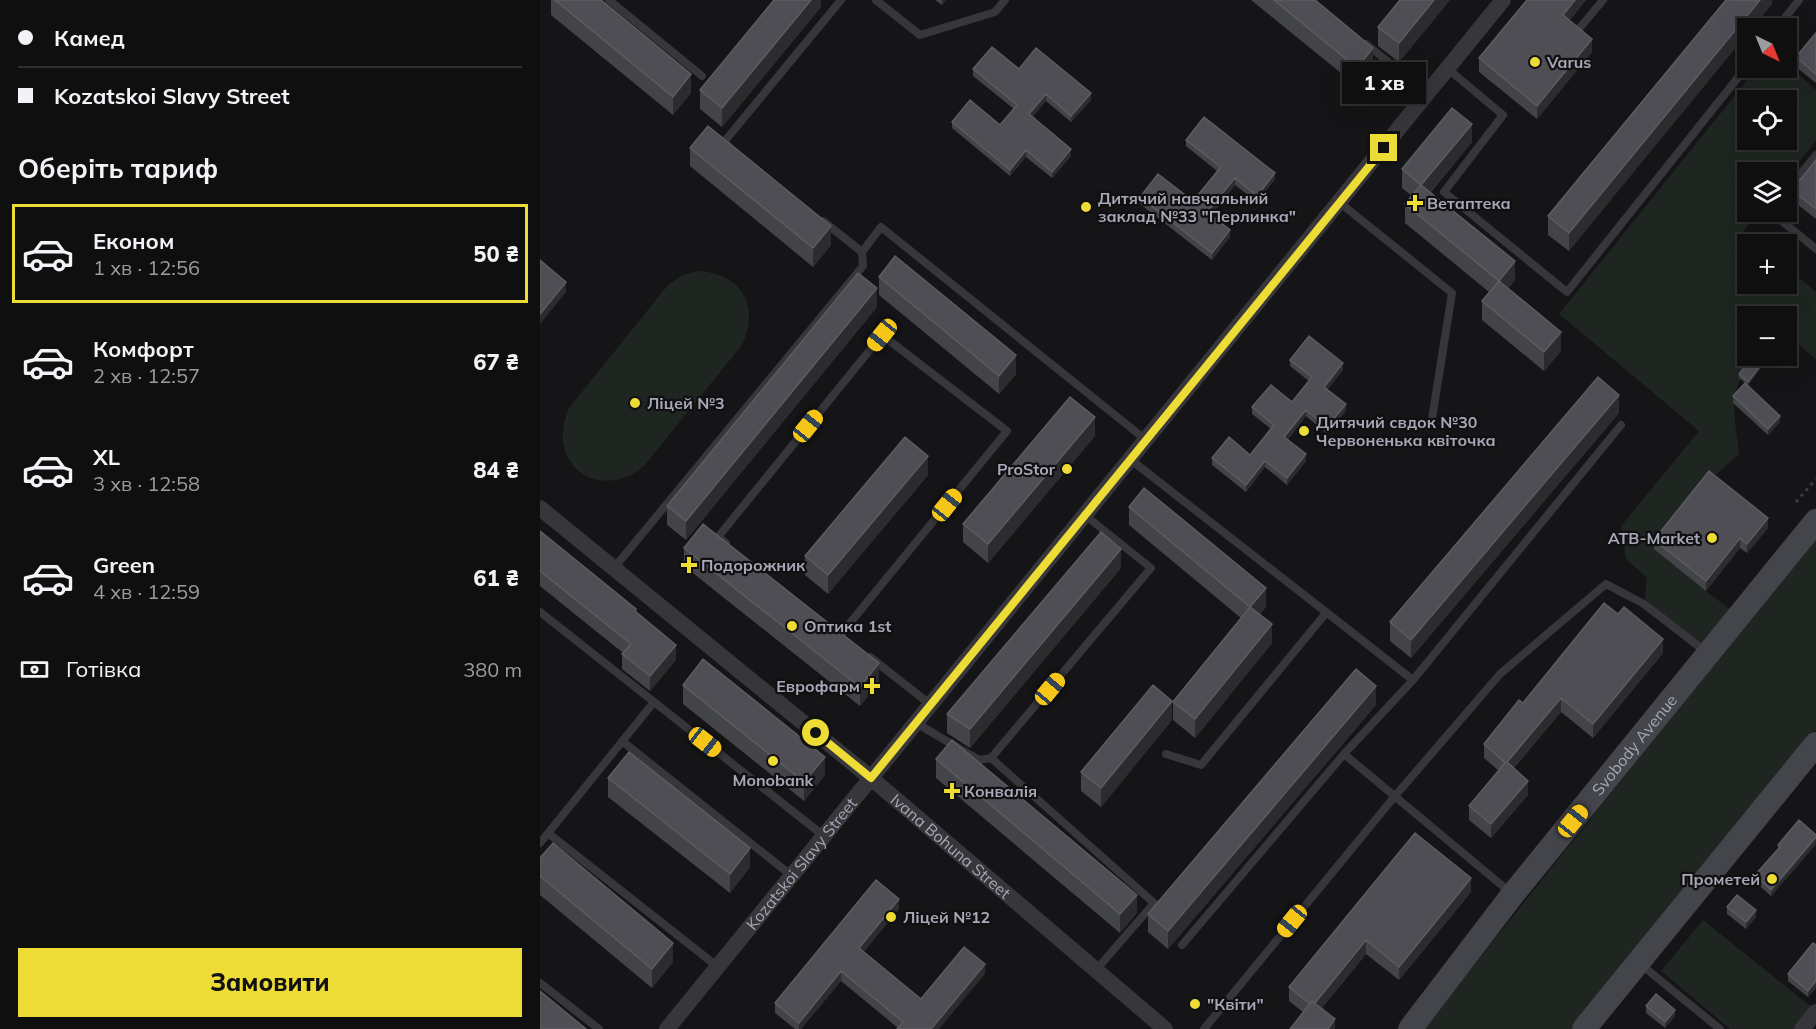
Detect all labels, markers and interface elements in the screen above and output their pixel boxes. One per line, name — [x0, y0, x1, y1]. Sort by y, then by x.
north arrow — [1737, 18, 1797, 78]
map controls — [1737, 18, 1797, 366]
text: Камед — [54, 24, 125, 52]
place label: Varus — [1546, 52, 1591, 72]
marker: Varus — [1528, 55, 1542, 69]
callout: 1 хв — [1342, 61, 1426, 103]
text: 1 хв — [1364, 70, 1404, 95]
text: Kozatskoi Slavy Street — [54, 82, 290, 110]
button: locate — [1737, 90, 1797, 150]
route end — [1370, 134, 1397, 161]
text: Оберіть тариф — [18, 151, 218, 185]
button: layers — [1737, 162, 1797, 222]
place label: Дитячий навчальний заклад №33 "Перлинка" — [1098, 188, 1296, 226]
place label: Ветаптека — [1427, 193, 1511, 213]
marker: Ветаптека — [1408, 196, 1422, 210]
marker: Дитячий навчальний заклад №33 "Перлинка" — [1079, 200, 1093, 214]
icon: car — [21, 227, 75, 281]
text: Економ — [93, 227, 174, 255]
button: + — [1737, 234, 1797, 294]
text: 50 ₴ — [473, 240, 519, 268]
text: 1 хв · 12:56 — [93, 255, 200, 280]
button: − — [1737, 306, 1797, 366]
car — [864, 315, 900, 355]
icon: car — [21, 335, 75, 389]
text: Комфорт — [93, 335, 194, 363]
text: 67 ₴ — [473, 348, 519, 376]
text: 2 хв · 12:57 — [93, 363, 200, 388]
place label: Ліцей №3 — [647, 393, 725, 413]
marker: Ліцей №3 — [628, 396, 642, 410]
car — [790, 406, 826, 446]
place label: Дитячий свдок №30 Червоненька квіточка — [1316, 412, 1496, 450]
marker: Дитячий свдок №30 Червоненька квіточка — [1297, 424, 1311, 438]
icon: car — [21, 443, 75, 497]
text: XL — [93, 443, 120, 471]
text: 84 ₴ — [473, 456, 519, 484]
place label: ProStor — [997, 459, 1056, 479]
marker: ProStor — [1060, 462, 1074, 476]
text: 3 хв · 12:58 — [93, 471, 200, 496]
car — [929, 485, 965, 525]
place label: ATB-Market — [1608, 528, 1700, 548]
marker: ATB-Market — [1705, 531, 1719, 545]
icon: car — [21, 551, 75, 605]
text: Green — [93, 551, 155, 579]
place label: Подорожник — [701, 555, 806, 575]
marker: Подорожник — [682, 558, 696, 572]
text: 61 ₴ — [473, 564, 519, 592]
text: 4 хв · 12:59 — [93, 579, 200, 604]
place label: Оптика 1st — [804, 616, 891, 636]
marker: Оптика 1st — [785, 619, 799, 633]
icon: cash — [18, 653, 51, 686]
text: Готівка — [66, 655, 141, 683]
text: 380 m — [463, 657, 522, 682]
car — [1032, 669, 1068, 709]
place label: Еврофарм — [776, 676, 860, 696]
marker: Еврофарм — [865, 679, 879, 693]
street label: Svobody Avenue — [1587, 690, 1681, 799]
route start — [802, 719, 829, 746]
car — [685, 724, 725, 760]
marker: Monobank — [766, 754, 780, 768]
place label: Monobank — [733, 770, 815, 790]
place label: Конвалія — [964, 781, 1037, 801]
marker: Конвалія — [945, 784, 959, 798]
street label: Ivana Bohuna Street — [887, 789, 1015, 903]
street label: Kozatskoi Slavy Street — [742, 793, 861, 934]
car — [1555, 801, 1591, 841]
place label: Прометей — [1681, 869, 1760, 889]
marker: Прометей — [1765, 872, 1779, 886]
car — [1274, 901, 1310, 941]
place label: Ліцей №12 — [903, 907, 990, 927]
marker: Ліцей №12 — [884, 910, 898, 924]
button: Замовити — [18, 948, 522, 1017]
place label: "Квіти" — [1207, 994, 1264, 1014]
marker: "Квіти" — [1188, 997, 1202, 1011]

